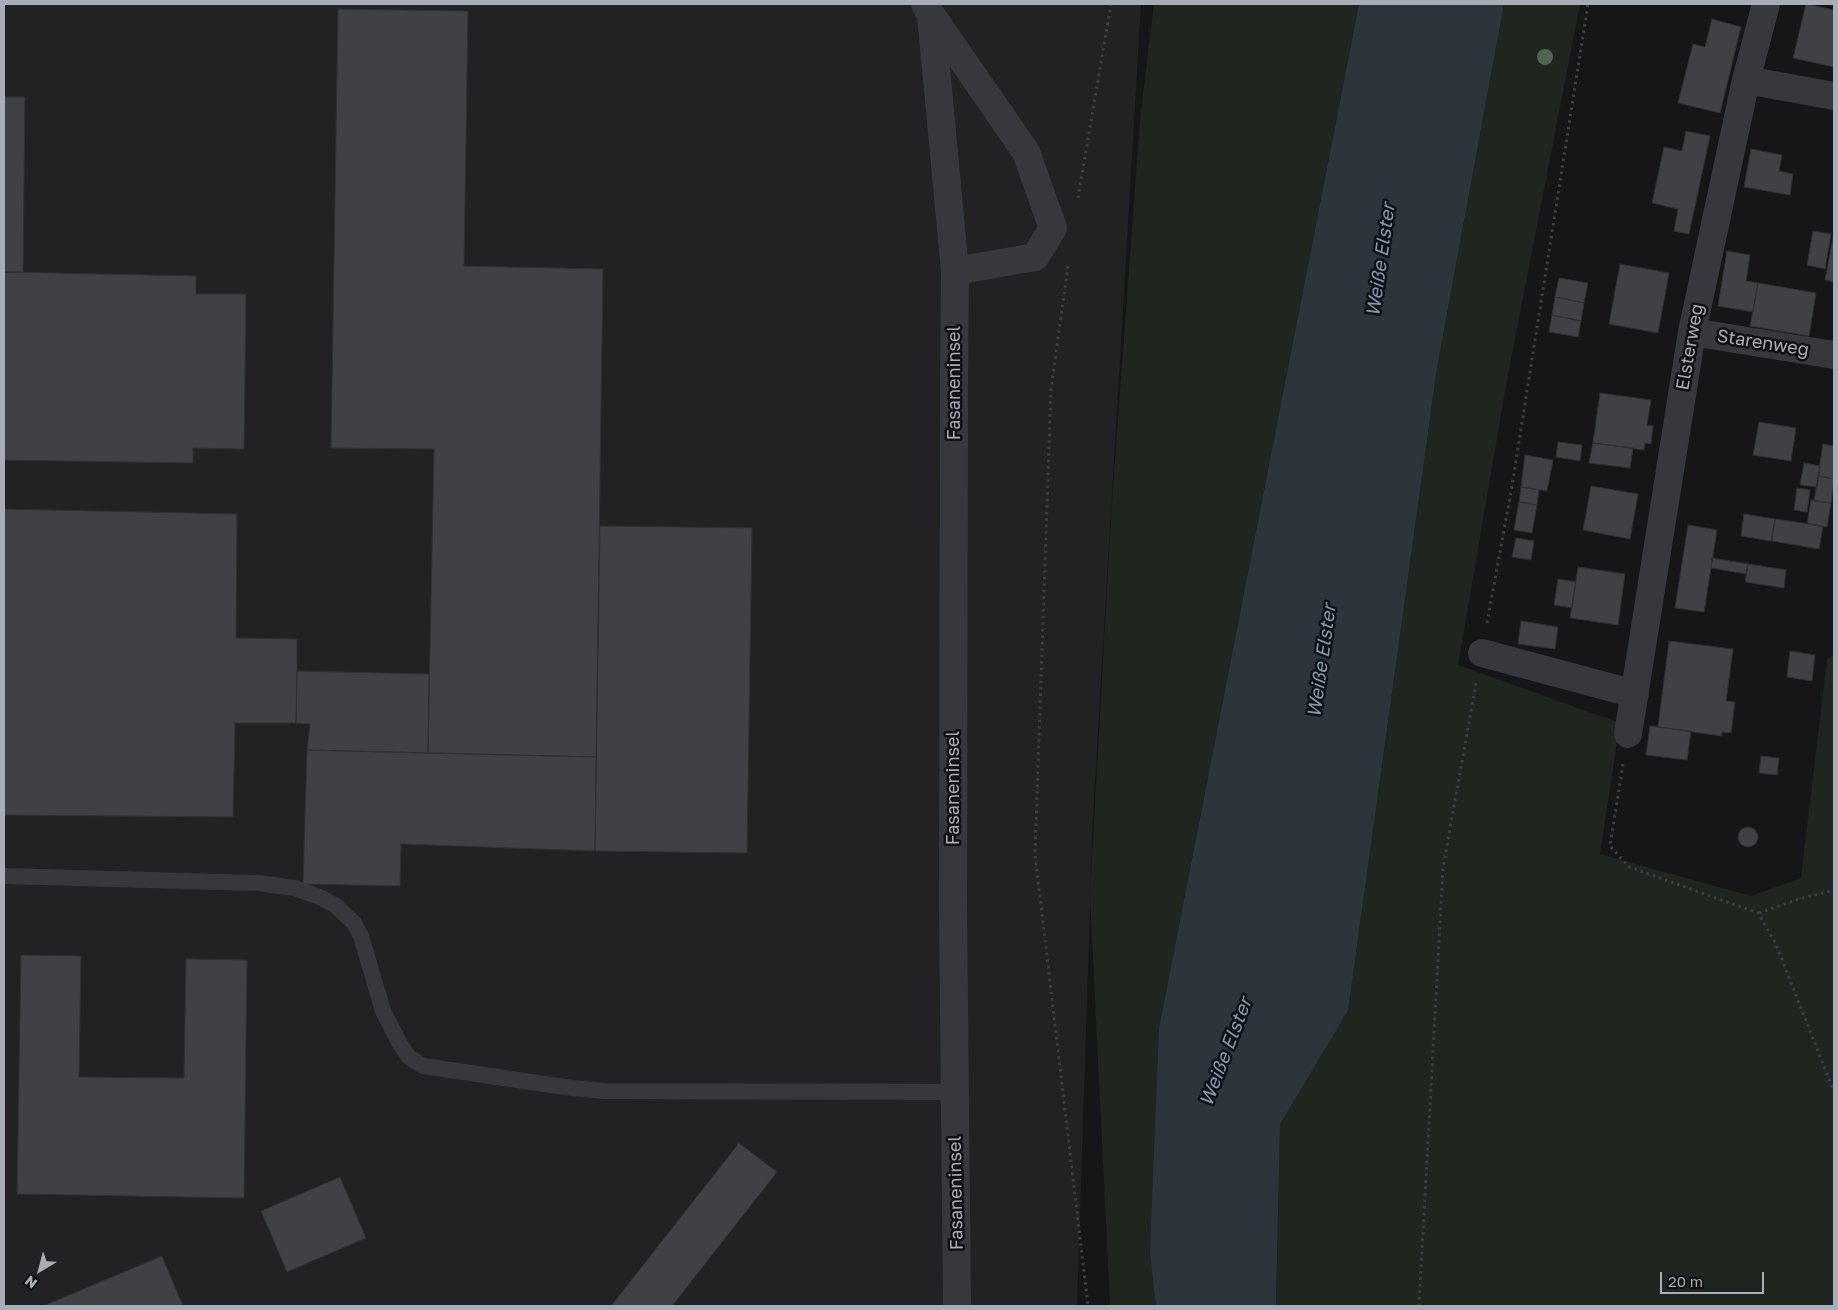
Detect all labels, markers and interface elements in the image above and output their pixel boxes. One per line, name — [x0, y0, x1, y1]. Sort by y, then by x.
water label: Weiße Elster — [1362, 202, 1400, 318]
street label: Elsterweg — [1672, 302, 1708, 392]
street label: Starenweg — [1716, 325, 1810, 361]
street label: Fasaneninsel — [943, 326, 965, 440]
water label: Weiße Elster — [1303, 603, 1341, 719]
street label: Fasaneninsel — [942, 731, 964, 845]
water label: Weiße Elster — [1195, 995, 1257, 1109]
street label: Fasaneninsel — [944, 1136, 968, 1250]
north arrow — [15, 1245, 65, 1295]
scale bar — [1663, 1262, 1767, 1294]
text: N — [21, 1272, 40, 1292]
text: 20 m — [1668, 1272, 1703, 1290]

